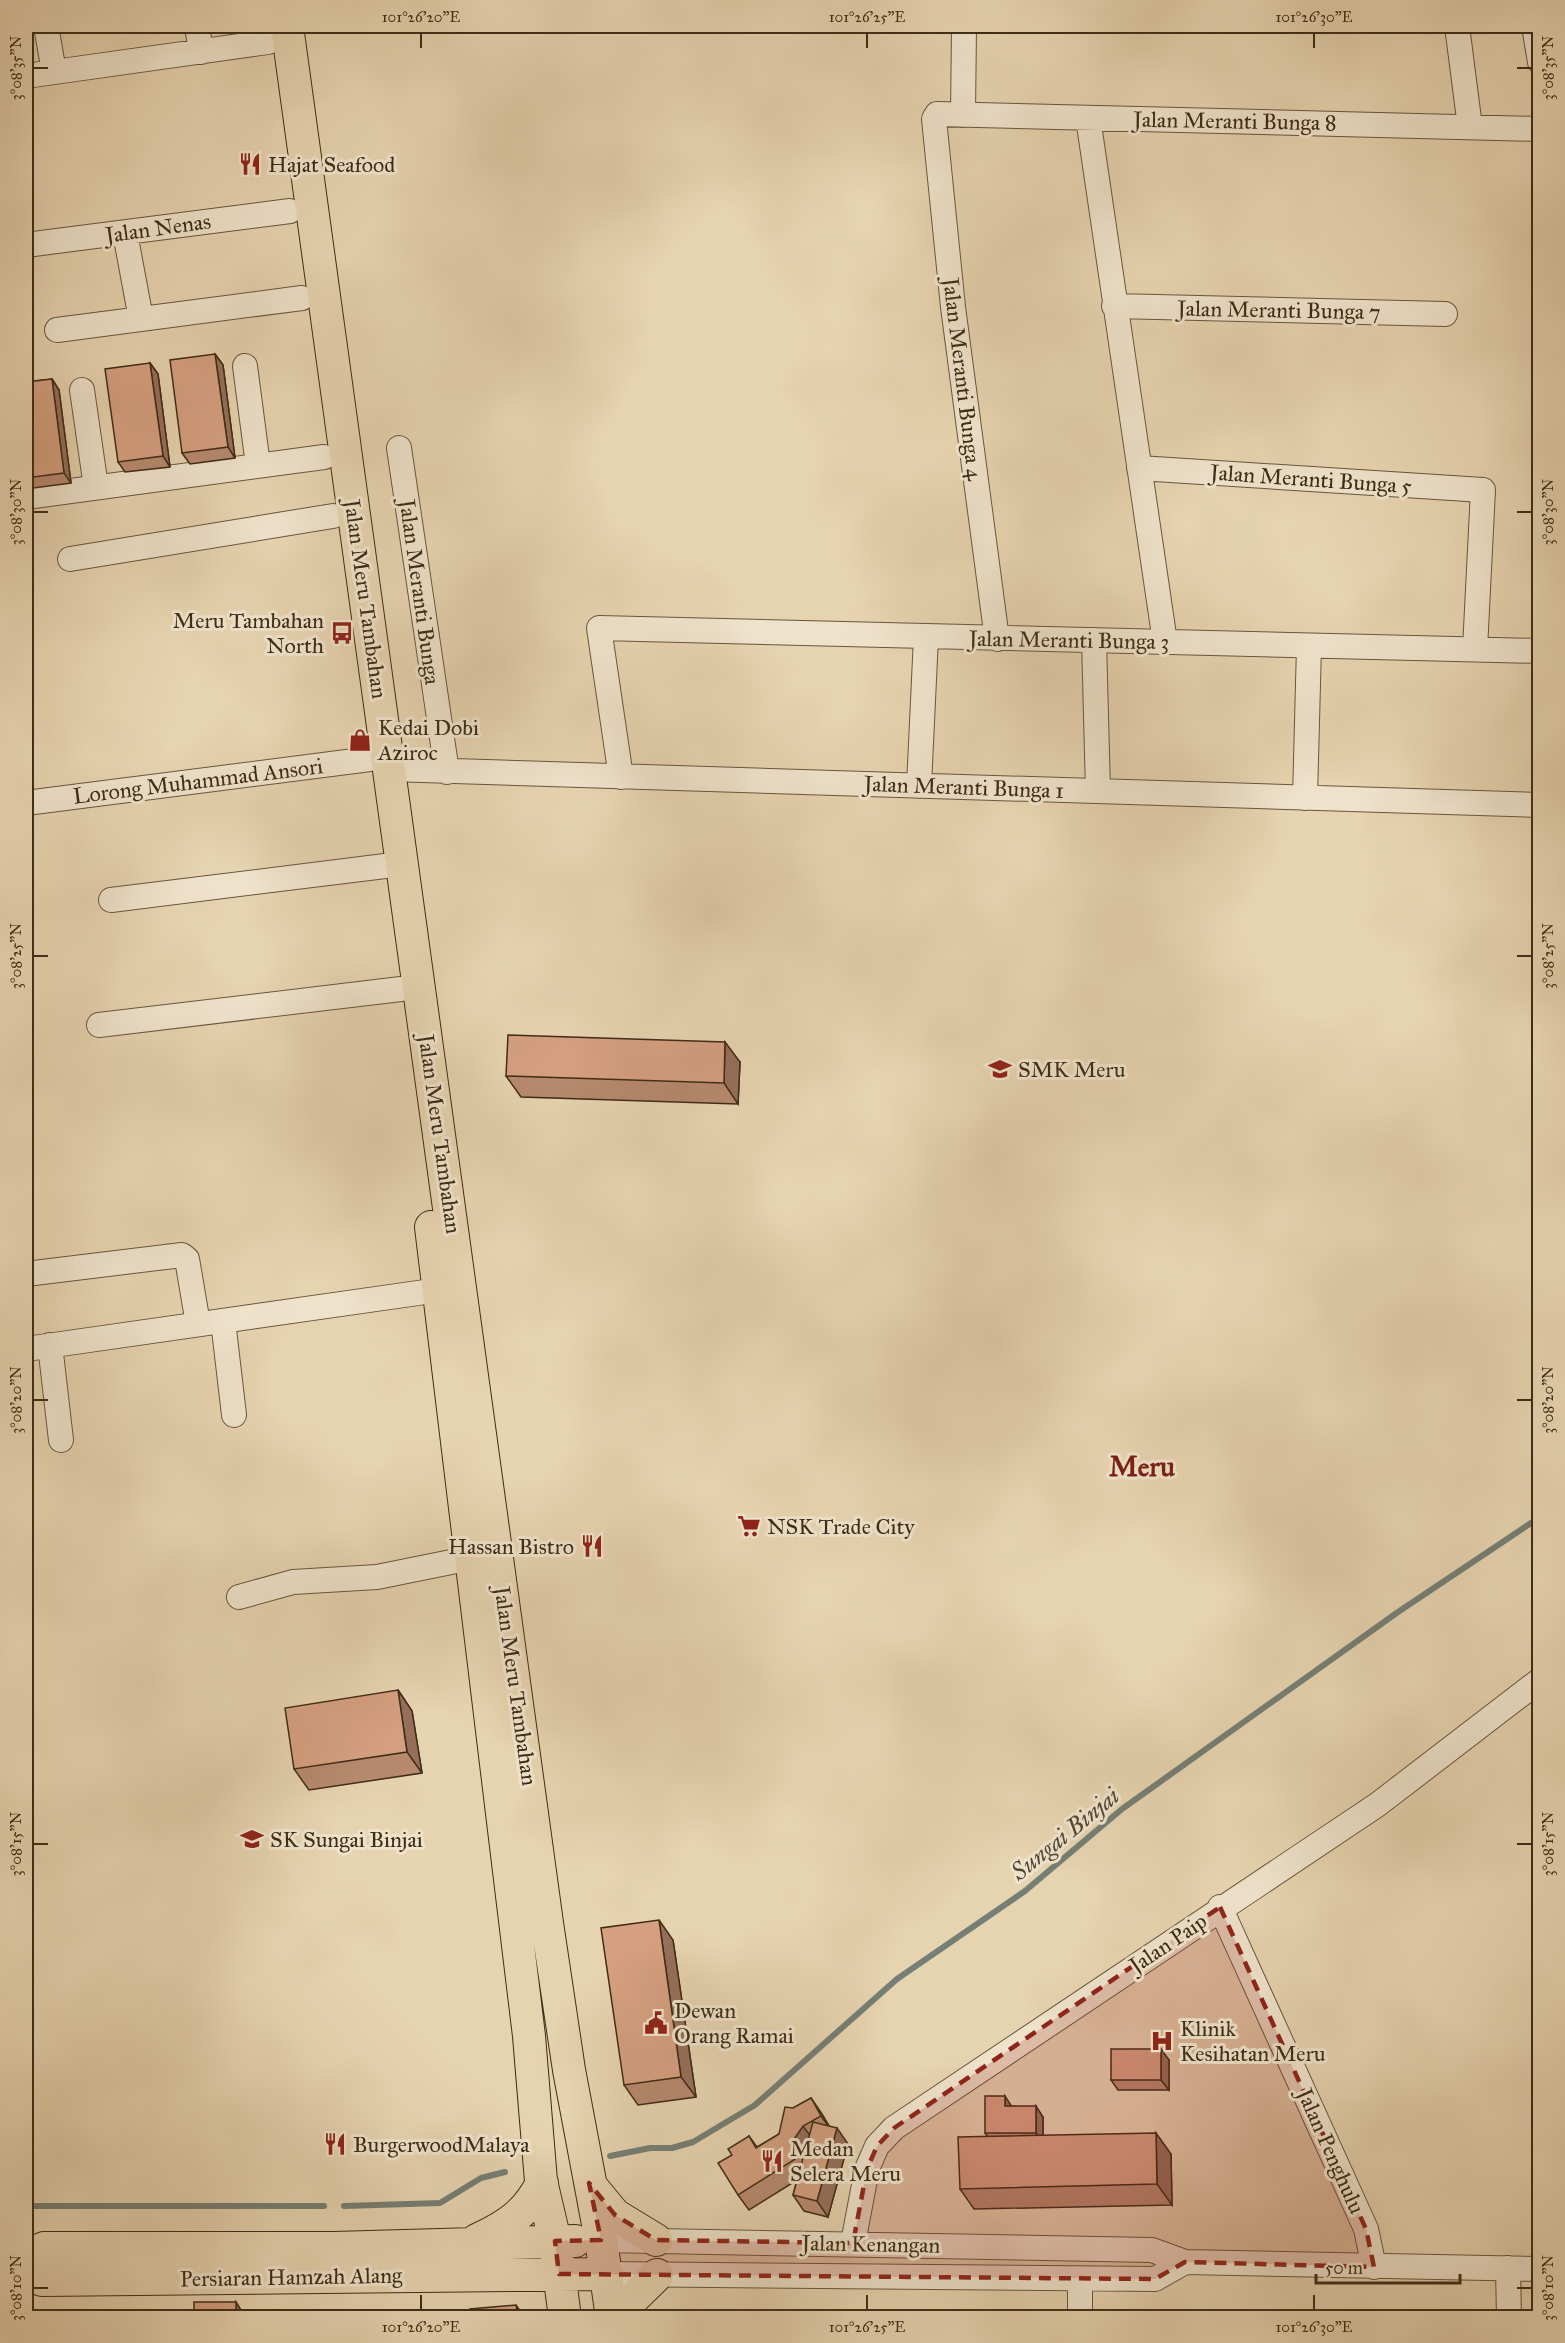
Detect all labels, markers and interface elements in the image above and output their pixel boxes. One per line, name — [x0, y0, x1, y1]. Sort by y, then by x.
text: 101°26'20"E — [382, 8, 460, 26]
text: 101°26'25"E — [829, 8, 906, 26]
text: 101°26'30"E — [1275, 8, 1353, 26]
text: 3°08'35"N — [7, 35, 25, 100]
text: 3°08'35"N — [1539, 35, 1557, 100]
street label: Jalan Meranti Bunga 8 — [1131, 106, 1337, 136]
restaurant icon: Hajat Seafood — [237, 151, 263, 177]
place label: Hajat Seafood — [268, 151, 395, 178]
street label: Jalan Nenas — [102, 207, 212, 249]
street label: Jalan Meranti Bunga 4 — [937, 274, 989, 483]
street label: Jalan Meranti Bunga 7 — [1175, 295, 1381, 325]
street label: Jalan Meranti Bunga 5 — [1207, 458, 1413, 500]
text: 3°08'30"N — [7, 479, 25, 545]
text: 3°08'30"N — [1539, 479, 1557, 545]
street label: Jalan Meru Tambahan — [338, 496, 393, 700]
street label: Jalan Meranti Bunga — [393, 496, 446, 687]
place label: Meru Tambahan North — [173, 607, 324, 659]
bus stop icon: Meru Tambahan North — [329, 620, 355, 646]
street label: Jalan Meranti Bunga 3 — [967, 625, 1169, 655]
place label: Kedai Dobi Aziroc — [377, 714, 479, 766]
shop icon: Kedai Dobi Aziroc — [347, 727, 373, 753]
street label: Lorong Muhammad Ansori — [71, 752, 325, 810]
street label: Jalan Meranti Bunga 1 — [861, 770, 1065, 804]
text: 3°08'25"N — [7, 923, 25, 989]
text: 3°08'25"N — [1539, 923, 1557, 989]
street label: Jalan Meru Tambahan — [412, 1031, 467, 1235]
school or university icon: SMK Meru — [987, 1056, 1013, 1082]
place label: SMK Meru — [1018, 1056, 1126, 1083]
text: 3°08'20"N — [7, 1366, 25, 1434]
text: 3°08'20"N — [1539, 1366, 1557, 1434]
district label: Meru — [1109, 1449, 1175, 1484]
supermarket icon: NSK Trade City — [736, 1513, 762, 1539]
place label: NSK Trade City — [767, 1513, 915, 1540]
place label: Hassan Bistro — [448, 1533, 574, 1560]
restaurant icon: Hassan Bistro — [579, 1533, 605, 1559]
street label: Jalan Meru Tambahan — [488, 1583, 543, 1787]
water label: Sungai Binjai — [1004, 1781, 1125, 1888]
text: 3°08'15"N — [7, 1812, 25, 1876]
text: 3°08'15"N — [1539, 1812, 1557, 1876]
school or university icon: SK Sungai Binjai — [239, 1826, 265, 1852]
place label: SK Sungai Binjai — [270, 1826, 423, 1853]
street label: Jalan Paip — [1122, 1907, 1212, 1980]
place label: Dewan Orang Ramai — [674, 1997, 794, 2049]
public building icon: Dewan Orang Ramai — [643, 2010, 669, 2036]
place label: Klinik Kesihatan Meru — [1180, 2015, 1326, 2067]
hospital icon: Klinik Kesihatan Meru — [1149, 2028, 1175, 2054]
street label: Jalan Penghulu — [1291, 2082, 1371, 2218]
restaurant icon: BurgerwoodMalaya — [322, 2131, 348, 2157]
place label: BurgerwoodMalaya — [353, 2131, 530, 2158]
place label: Medan Selera Meru — [790, 2135, 901, 2187]
restaurant icon: Medan Selera Meru — [759, 2148, 785, 2174]
street label: Jalan Kenangan — [799, 2229, 941, 2259]
scale bar — [1316, 2247, 1460, 2285]
text: 3°08'10"N — [7, 2255, 25, 2321]
text: 3°08'10"N — [1539, 2255, 1557, 2321]
text: 50 m — [1325, 2257, 1363, 2279]
street label: Persiaran Hamzah Alang — [180, 2262, 403, 2292]
text: 101°26'20"E — [382, 2318, 460, 2336]
text: 101°26'25"E — [829, 2318, 906, 2336]
text: 101°26'30"E — [1275, 2318, 1353, 2336]

